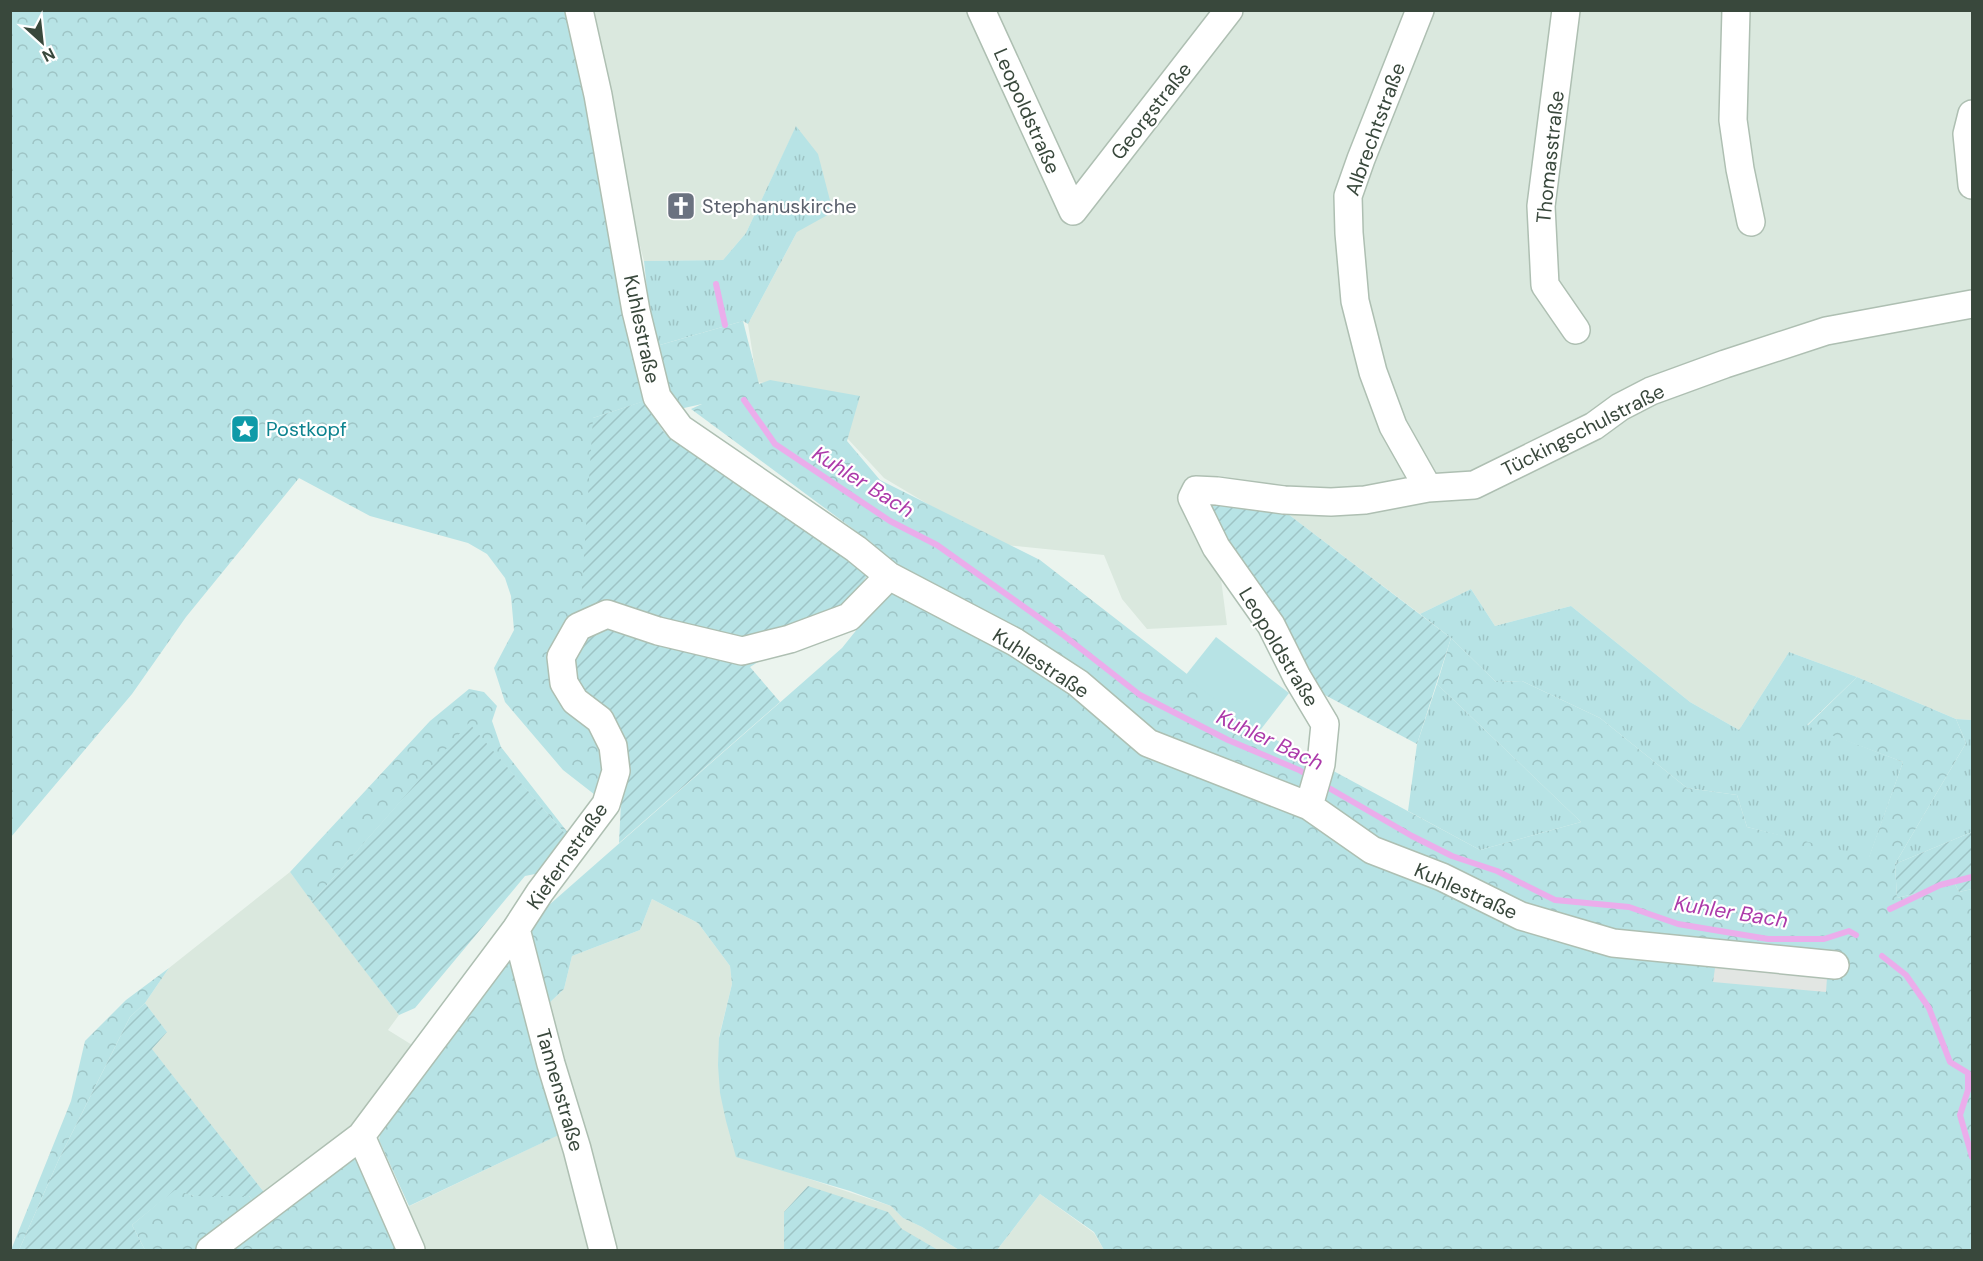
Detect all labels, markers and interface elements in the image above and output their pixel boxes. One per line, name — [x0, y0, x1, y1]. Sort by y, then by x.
north arrow — [12, 12, 72, 72]
text: N — [39, 43, 59, 67]
street label: Leopoldstraße — [988, 44, 1066, 178]
street label: Georgstraße — [1105, 57, 1197, 165]
street label: Albrechtstraße — [1339, 59, 1411, 199]
street label: Thomasstraße — [1530, 89, 1570, 225]
church icon: Stephanuskirche — [665, 190, 697, 222]
place label: Stephanuskirche — [702, 193, 857, 219]
street label: Kuhlestraße — [618, 272, 666, 386]
street label: Tückingschulstraße — [1497, 378, 1669, 482]
place icon: Postkopf — [229, 413, 261, 445]
place label: Postkopf — [266, 416, 347, 442]
water label: Kuhler Bach — [807, 440, 919, 524]
street label: Leopoldstraße — [1233, 583, 1325, 711]
street label: Kuhlestraße — [988, 622, 1094, 704]
water label: Kuhler Bach — [1212, 703, 1328, 777]
street label: Kiefernstraße — [521, 798, 613, 914]
street label: Kuhlestraße — [1410, 857, 1522, 925]
water label: Kuhler Bach — [1672, 889, 1790, 935]
street label: Tannenstraße — [530, 1026, 590, 1154]

